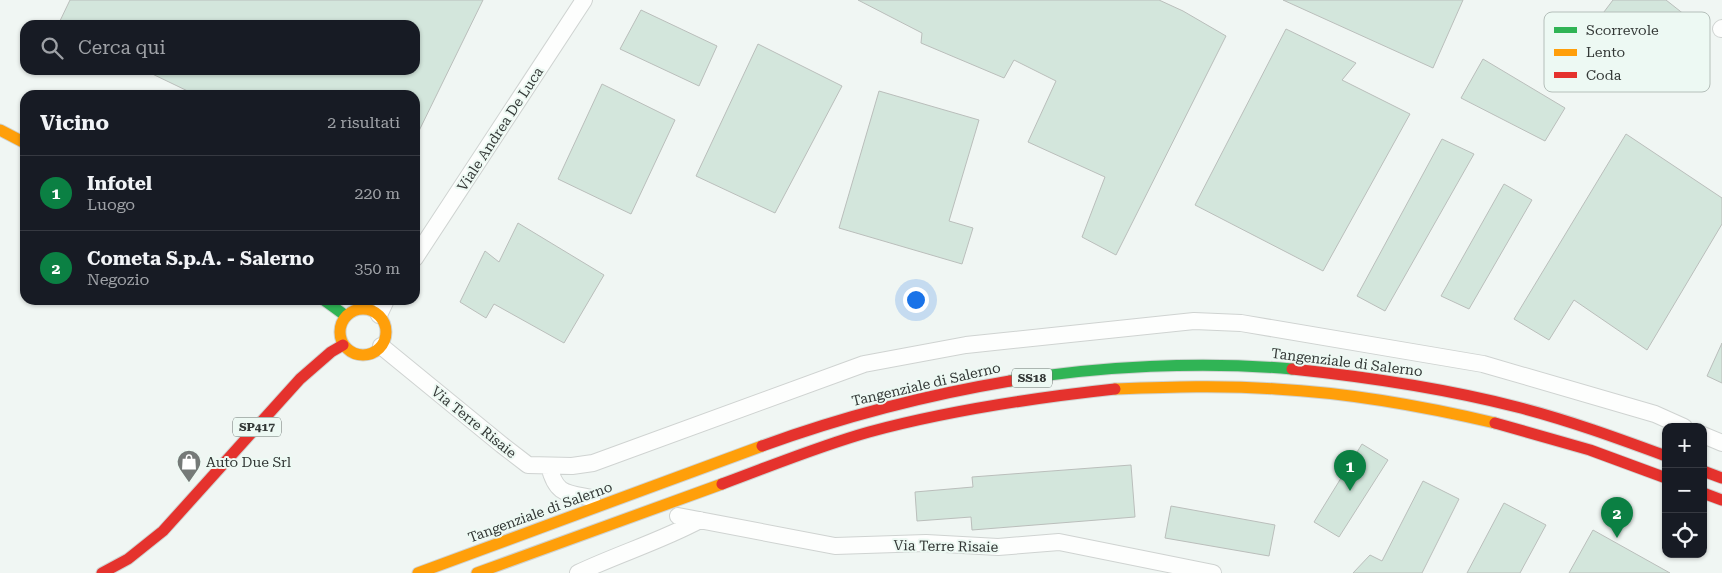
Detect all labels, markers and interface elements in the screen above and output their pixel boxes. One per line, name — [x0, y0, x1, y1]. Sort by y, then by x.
legend — [1544, 12, 1710, 92]
search box — [20, 20, 420, 75]
text: Scorrevole — [1586, 22, 1659, 38]
icon: search — [38, 34, 66, 62]
text: Cerca qui — [78, 36, 166, 59]
text: Lento — [1586, 44, 1625, 60]
street label: Viale Andrea De Luca — [454, 64, 546, 194]
text: Coda — [1586, 67, 1622, 83]
text: Vicino — [40, 111, 109, 135]
text: 2 risultati — [327, 113, 400, 132]
text: Infotel — [87, 172, 152, 195]
text: 1 — [52, 184, 60, 203]
text: 220 m — [354, 184, 400, 203]
text: Luogo — [87, 195, 135, 214]
text: Cometa S.p.A. - Salerno — [87, 247, 314, 270]
text: 2 — [52, 259, 60, 278]
text: 350 m — [354, 259, 400, 278]
text: Negozio — [87, 270, 149, 289]
your location — [903, 287, 929, 313]
street label: Tangenziale di Salerno — [1270, 345, 1424, 379]
street label: Tangenziale di Salerno — [850, 359, 1002, 409]
road number: SS18 — [1012, 368, 1052, 388]
street label: Via Terre Risaie — [428, 383, 520, 461]
road number: SP417 — [233, 418, 281, 437]
map controls — [1662, 423, 1707, 558]
button: + — [1662, 423, 1707, 468]
shop icon: Auto Due Srl — [176, 449, 202, 483]
pin: 1 — [1334, 450, 1366, 491]
place label: Auto Due Srl — [206, 454, 292, 470]
button: − — [1662, 468, 1707, 513]
street label: Tangenziale di Salerno — [466, 478, 614, 546]
pin: 2 — [1601, 497, 1633, 538]
button: locate — [1662, 513, 1707, 558]
street label: Via Terre Risaie — [894, 537, 999, 555]

